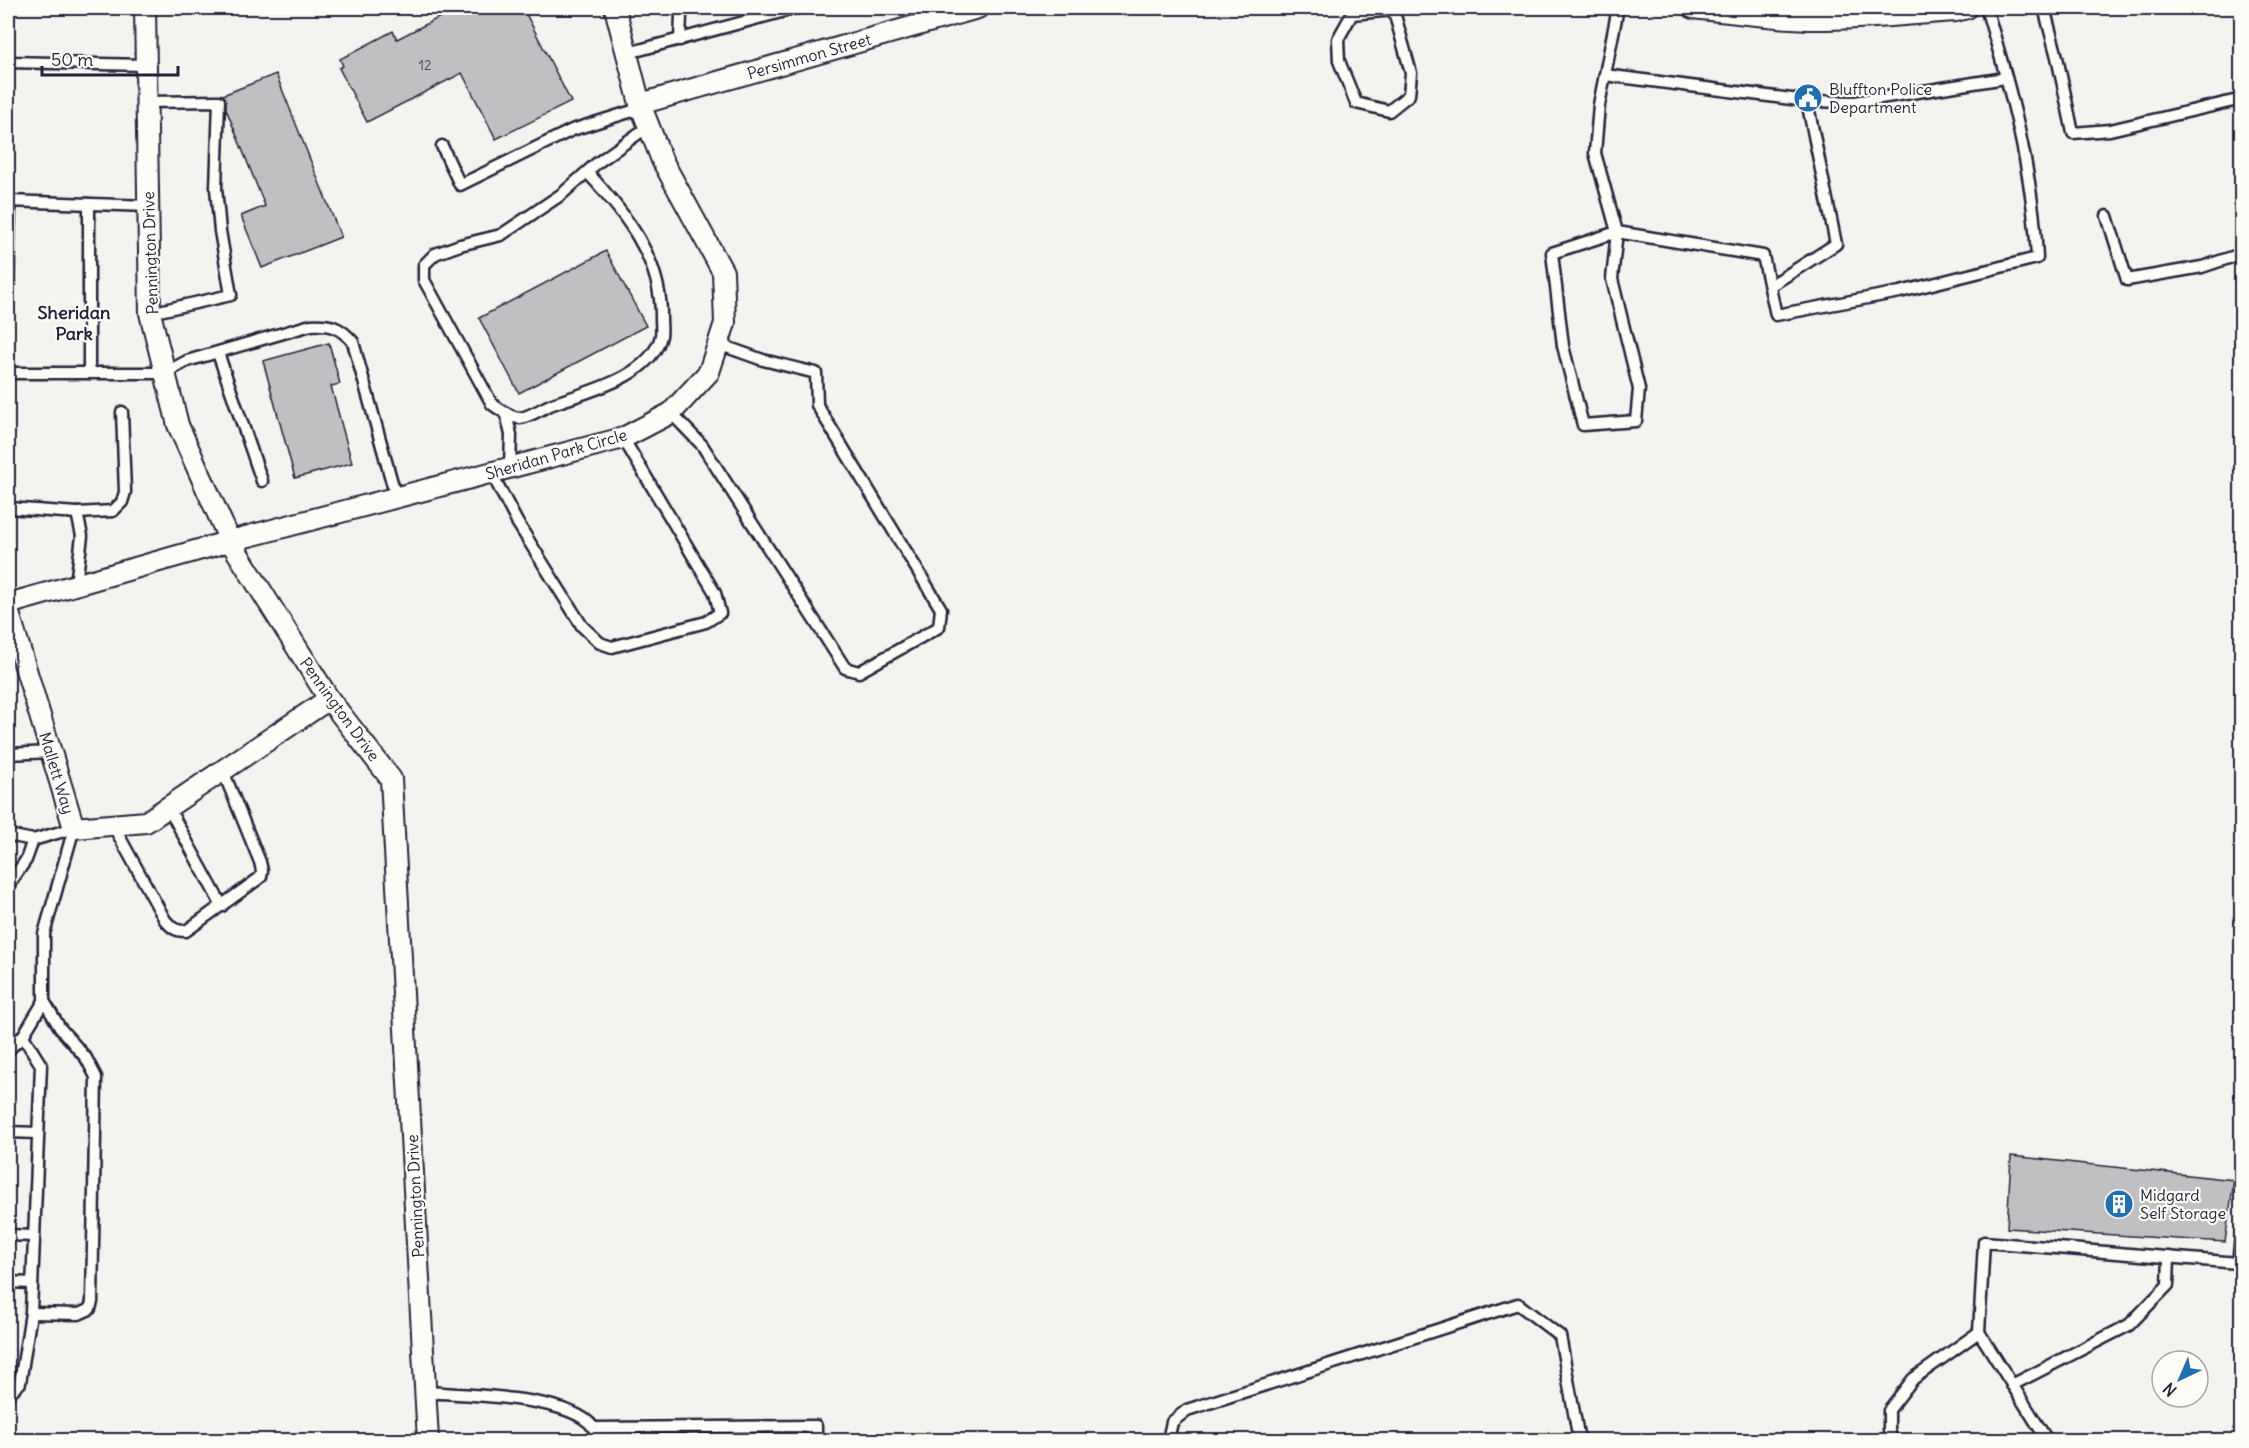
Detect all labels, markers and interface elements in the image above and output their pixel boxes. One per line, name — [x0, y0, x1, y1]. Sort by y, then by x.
street label: Persimmon Street — [745, 29, 874, 83]
scale bar — [42, 39, 178, 77]
text: 50 m — [51, 48, 93, 71]
house number: 12 — [418, 56, 432, 74]
place label: Bluffton Police Department — [1829, 79, 1932, 117]
public building icon: Bluffton Police Department — [1792, 82, 1824, 114]
street label: Pennington Drive — [138, 191, 162, 315]
district label: Sheridan Park — [38, 301, 111, 345]
street label: Sheridan Park Circle — [483, 424, 629, 484]
street label: Pennington Drive — [296, 653, 384, 765]
street label: Mallett Way — [35, 730, 79, 816]
street label: Pennington Drive — [402, 1134, 428, 1258]
place label: Midgard Self Storage — [2140, 1185, 2226, 1223]
building icon: Midgard Self Storage — [2103, 1188, 2135, 1220]
north arrow — [2150, 1349, 2210, 1409]
text: N — [2159, 1379, 2181, 1401]

